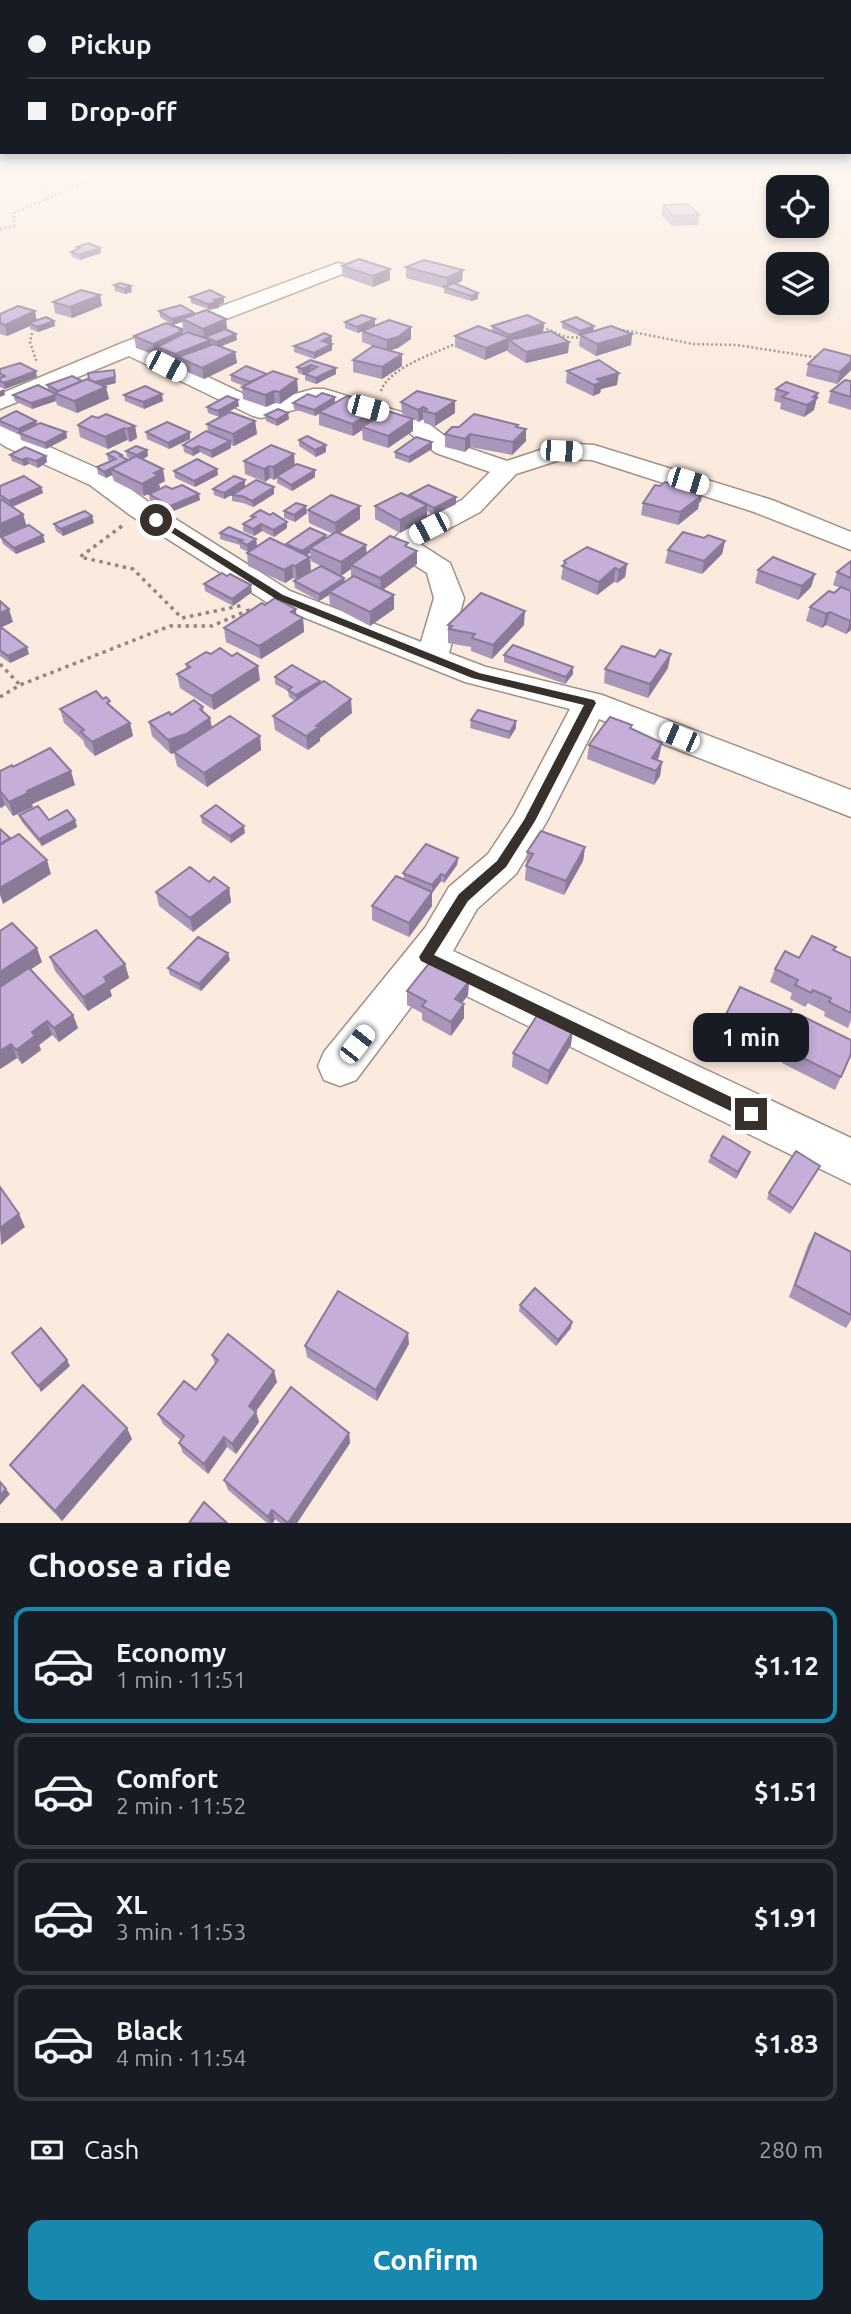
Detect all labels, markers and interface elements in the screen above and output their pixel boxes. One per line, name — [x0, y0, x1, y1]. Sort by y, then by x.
text: Pickup — [70, 30, 152, 59]
text: Drop-off — [70, 97, 177, 126]
map controls — [766, 175, 829, 315]
button: locate — [766, 175, 829, 238]
button: layers — [766, 252, 829, 315]
car — [143, 347, 190, 385]
car — [345, 392, 392, 424]
car — [540, 439, 583, 463]
car — [665, 465, 712, 497]
route start — [140, 504, 172, 536]
car — [406, 509, 453, 547]
car — [656, 719, 703, 755]
callout: 1 min — [693, 1012, 809, 1062]
car — [336, 1021, 379, 1067]
text: 1 min — [722, 1025, 780, 1050]
route end — [735, 1098, 767, 1130]
text: Choose a ride — [28, 1547, 231, 1583]
icon: car — [32, 1634, 95, 1697]
text: Economy — [116, 1638, 226, 1667]
text: $1.12 — [754, 1651, 819, 1680]
text: 1 min · 11:51 — [116, 1667, 247, 1692]
icon: car — [32, 1760, 95, 1823]
text: Comfort — [116, 1764, 219, 1793]
text: $1.51 — [754, 1777, 819, 1806]
text: 2 min · 11:52 — [116, 1793, 247, 1818]
icon: car — [32, 1886, 95, 1949]
text: XL — [116, 1890, 147, 1919]
text: $1.91 — [754, 1903, 819, 1932]
text: 3 min · 11:53 — [116, 1919, 247, 1944]
icon: car — [32, 2012, 95, 2075]
text: Black — [116, 2016, 183, 2045]
text: $1.83 — [754, 2029, 819, 2058]
text: 4 min · 11:54 — [116, 2045, 247, 2070]
icon: cash — [28, 2131, 66, 2169]
text: Cash — [84, 2135, 139, 2164]
text: 280 m — [759, 2137, 823, 2162]
button: Confirm — [28, 2220, 823, 2300]

